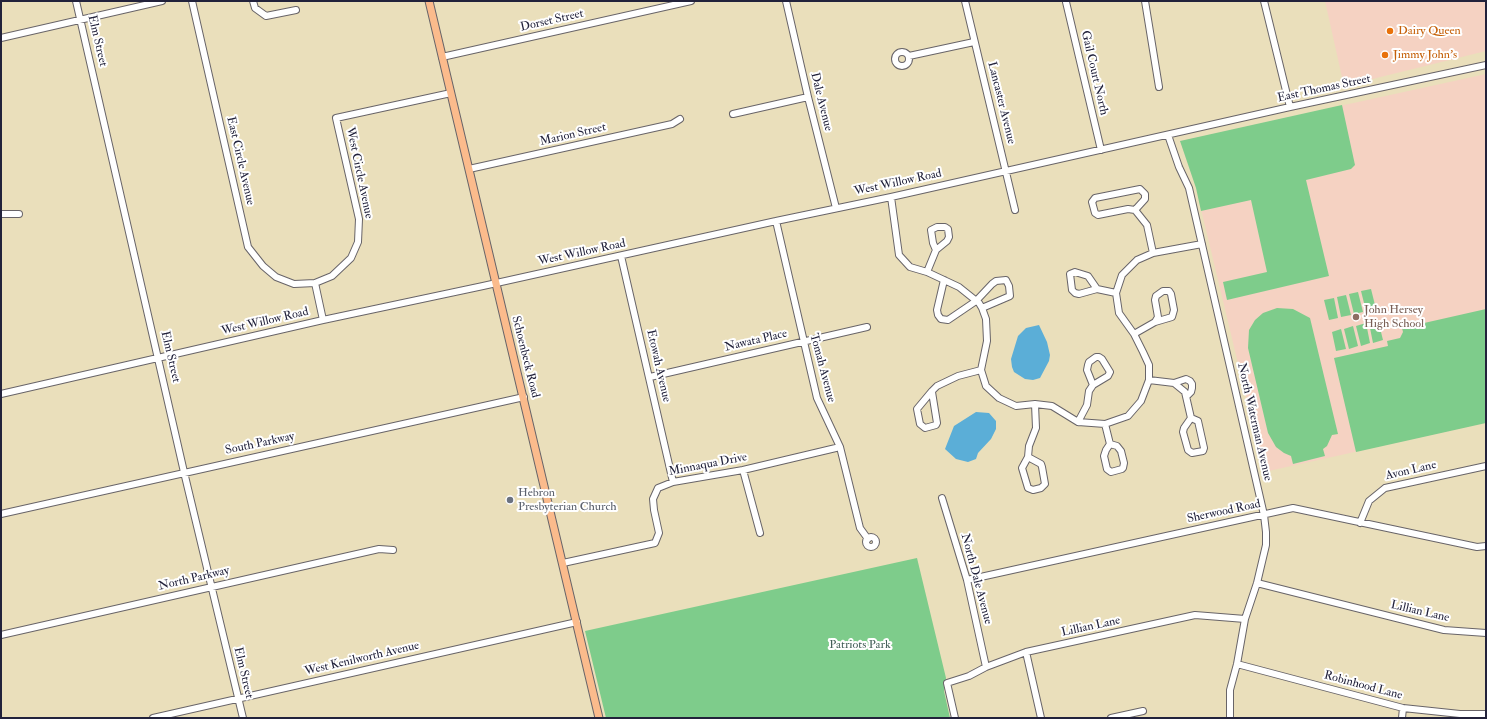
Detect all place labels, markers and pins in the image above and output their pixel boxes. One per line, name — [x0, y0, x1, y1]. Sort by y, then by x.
place label: Dairy Queen — [1398, 24, 1461, 38]
marker: Dairy Queen — [1385, 26, 1395, 36]
place label: Jimmy John's — [1393, 48, 1457, 62]
marker: Jimmy John's — [1380, 50, 1390, 60]
place label: John Hersey High School — [1364, 303, 1424, 331]
marker: John Hersey High School — [1351, 312, 1361, 322]
place label: Hebron Presbyterian Church — [518, 486, 617, 514]
marker: Hebron Presbyterian Church — [505, 495, 515, 505]

